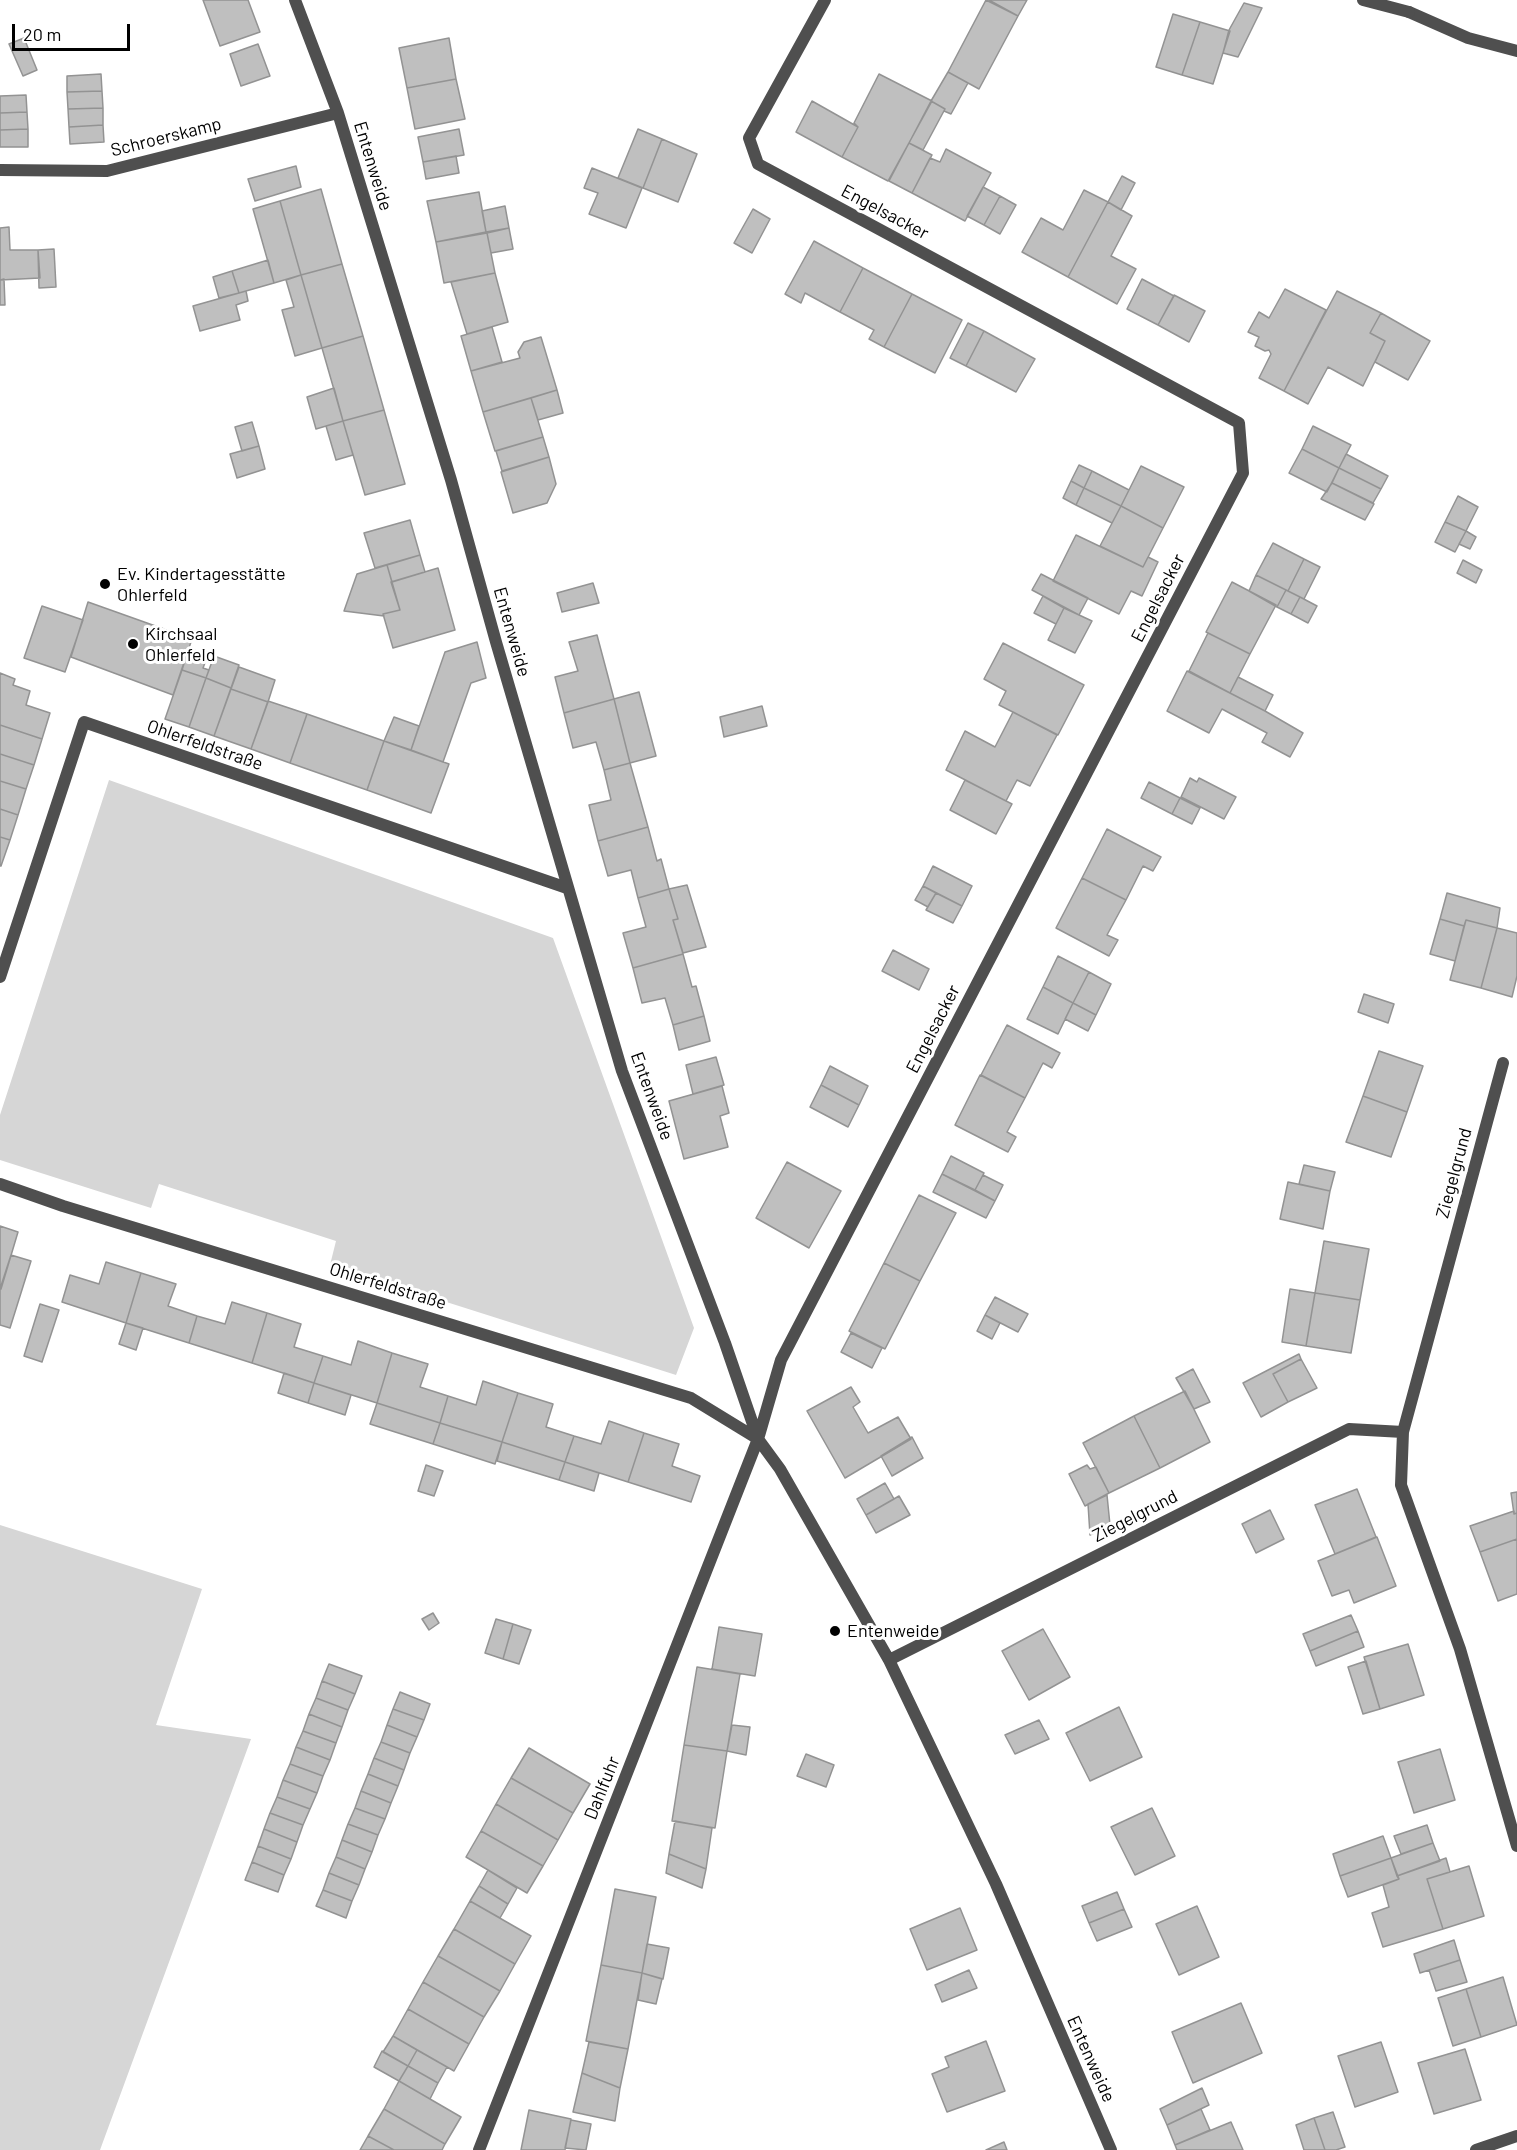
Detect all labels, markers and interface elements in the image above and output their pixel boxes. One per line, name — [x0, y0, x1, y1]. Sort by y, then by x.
scale bar — [15, 12, 134, 50]
text: 20 m — [23, 23, 61, 45]
street label: Schroerskamp — [108, 113, 224, 161]
street label: Entenweide — [349, 119, 397, 213]
street label: Engelsacker — [838, 180, 932, 244]
street label: Engelsacker — [1127, 550, 1189, 646]
place label: Ev. Kindertagesstätte Ohlerfeld — [117, 563, 286, 606]
marker: Ev. Kindertagesstätte Ohlerfeld — [98, 577, 112, 591]
street label: Entenweide — [489, 585, 535, 679]
place label: Kirchsaal Ohlerfeld — [145, 623, 217, 666]
marker: Kirchsaal Ohlerfeld — [126, 637, 140, 651]
street label: Ohlerfeldstraße — [144, 715, 266, 775]
street label: Engelsacker — [902, 981, 964, 1077]
street label: Entenweide — [626, 1049, 678, 1143]
street label: Ziegelgrund — [1432, 1125, 1476, 1221]
street label: Ohlerfeldstraße — [327, 1258, 449, 1314]
street label: Ziegelgrund — [1089, 1485, 1181, 1547]
place label: Entenweide — [847, 1620, 939, 1642]
marker: Entenweide — [828, 1624, 842, 1638]
street label: Dahlfuhr — [580, 1753, 624, 1823]
street label: Entenweide — [1062, 2012, 1120, 2106]

